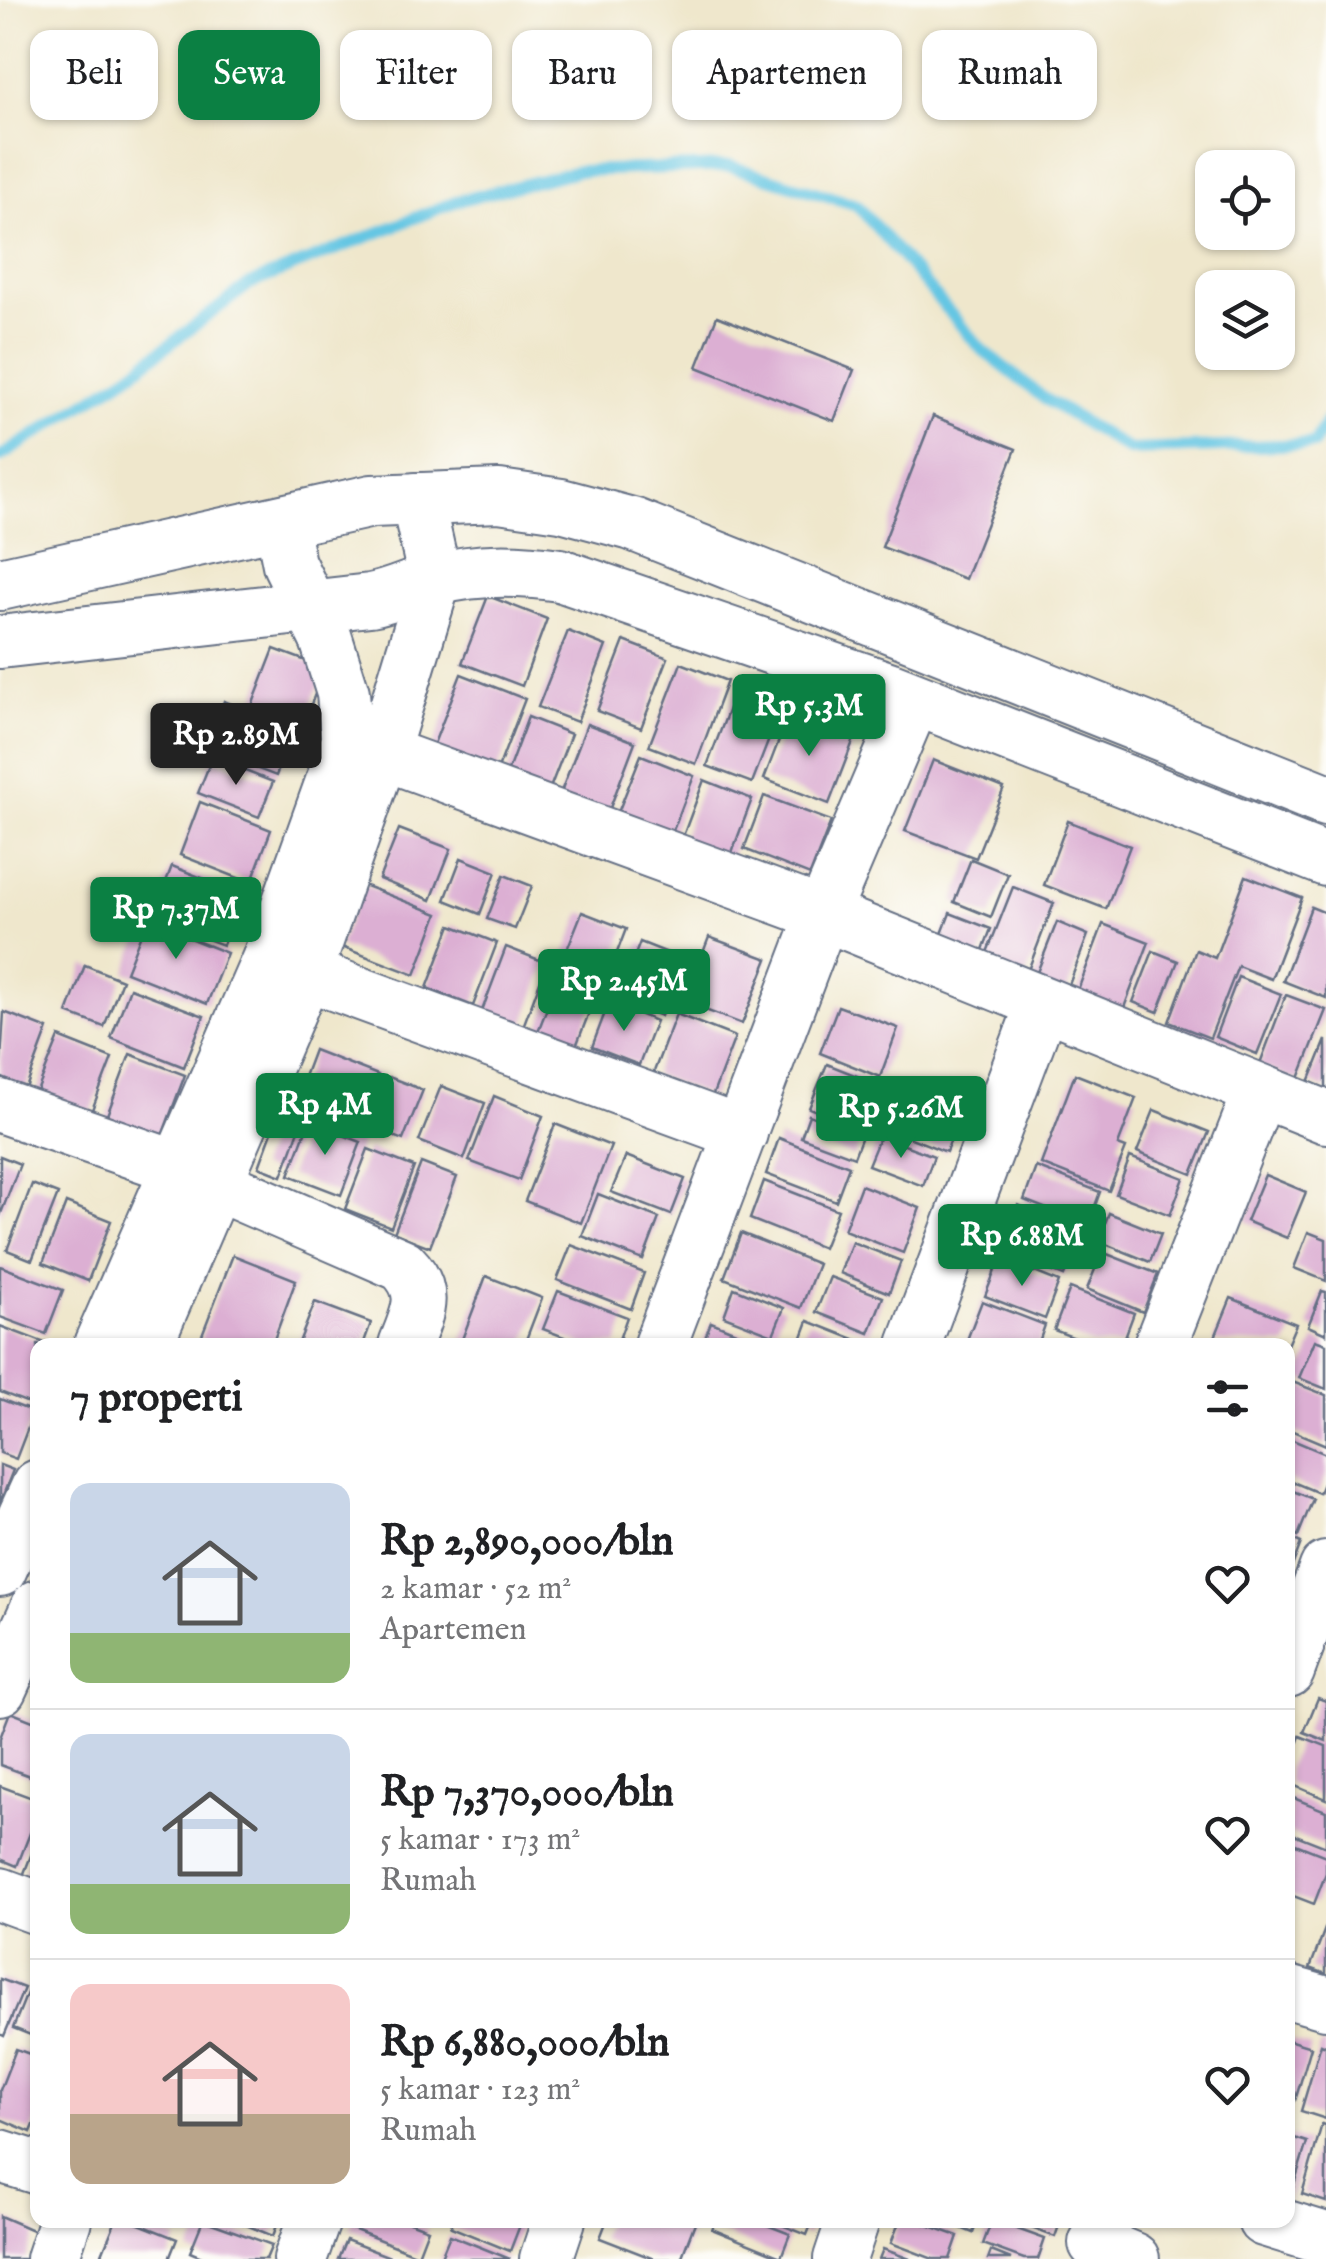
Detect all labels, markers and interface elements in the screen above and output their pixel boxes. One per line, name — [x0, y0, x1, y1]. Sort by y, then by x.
chip: Beli — [30, 30, 158, 120]
chip: Sewa — [178, 30, 320, 120]
chip: Filter — [340, 30, 492, 120]
chip: Baru — [512, 30, 652, 120]
chip: Apartemen — [672, 30, 902, 120]
chip: Rumah — [922, 30, 1097, 120]
map controls — [1195, 150, 1295, 370]
button: locate — [1195, 150, 1295, 250]
button: layers — [1195, 270, 1295, 370]
pin: Rp 5.3M — [717, 674, 901, 759]
text: Rp 5.3M — [754, 686, 864, 727]
pin: Rp 2.89M — [133, 703, 339, 788]
text: Rp 2.89M — [173, 715, 300, 756]
pin: Rp 7.37M — [73, 877, 279, 962]
text: Rp 7.37M — [112, 889, 240, 930]
pin: Rp 2.45M — [521, 949, 727, 1034]
text: Rp 2.45M — [560, 961, 688, 1002]
pin: Rp 4M — [255, 1073, 395, 1158]
pin: Rp 5.26M — [798, 1076, 1004, 1161]
text: Rp 4M — [278, 1085, 372, 1126]
text: Rp 5.26M — [838, 1088, 964, 1129]
pin: Rp 6.88M — [919, 1204, 1125, 1289]
text: Rp 6.88M — [960, 1216, 1084, 1257]
icon: filters — [1200, 1371, 1255, 1426]
text: 7 properti — [70, 1372, 243, 1425]
text: Rp 2,890,000/bln — [380, 1516, 674, 1569]
icon: home — [150, 1523, 270, 1643]
icon: heart — [1200, 1556, 1255, 1611]
text: 2 kamar · 52 m² — [380, 1569, 571, 1610]
text: Apartemen — [380, 1610, 527, 1651]
text: Rp 7,370,000/bln — [380, 1767, 674, 1820]
icon: home — [150, 1774, 270, 1894]
icon: heart — [1200, 1807, 1255, 1862]
text: 5 kamar · 173 m² — [380, 1820, 580, 1861]
text: Rumah — [380, 1861, 476, 1902]
text: Rp 6,880,000/bln — [380, 2017, 670, 2070]
icon: home — [150, 2024, 270, 2144]
icon: heart — [1200, 2057, 1255, 2112]
text: 5 kamar · 123 m² — [380, 2070, 580, 2111]
text: Rumah — [380, 2111, 476, 2152]

